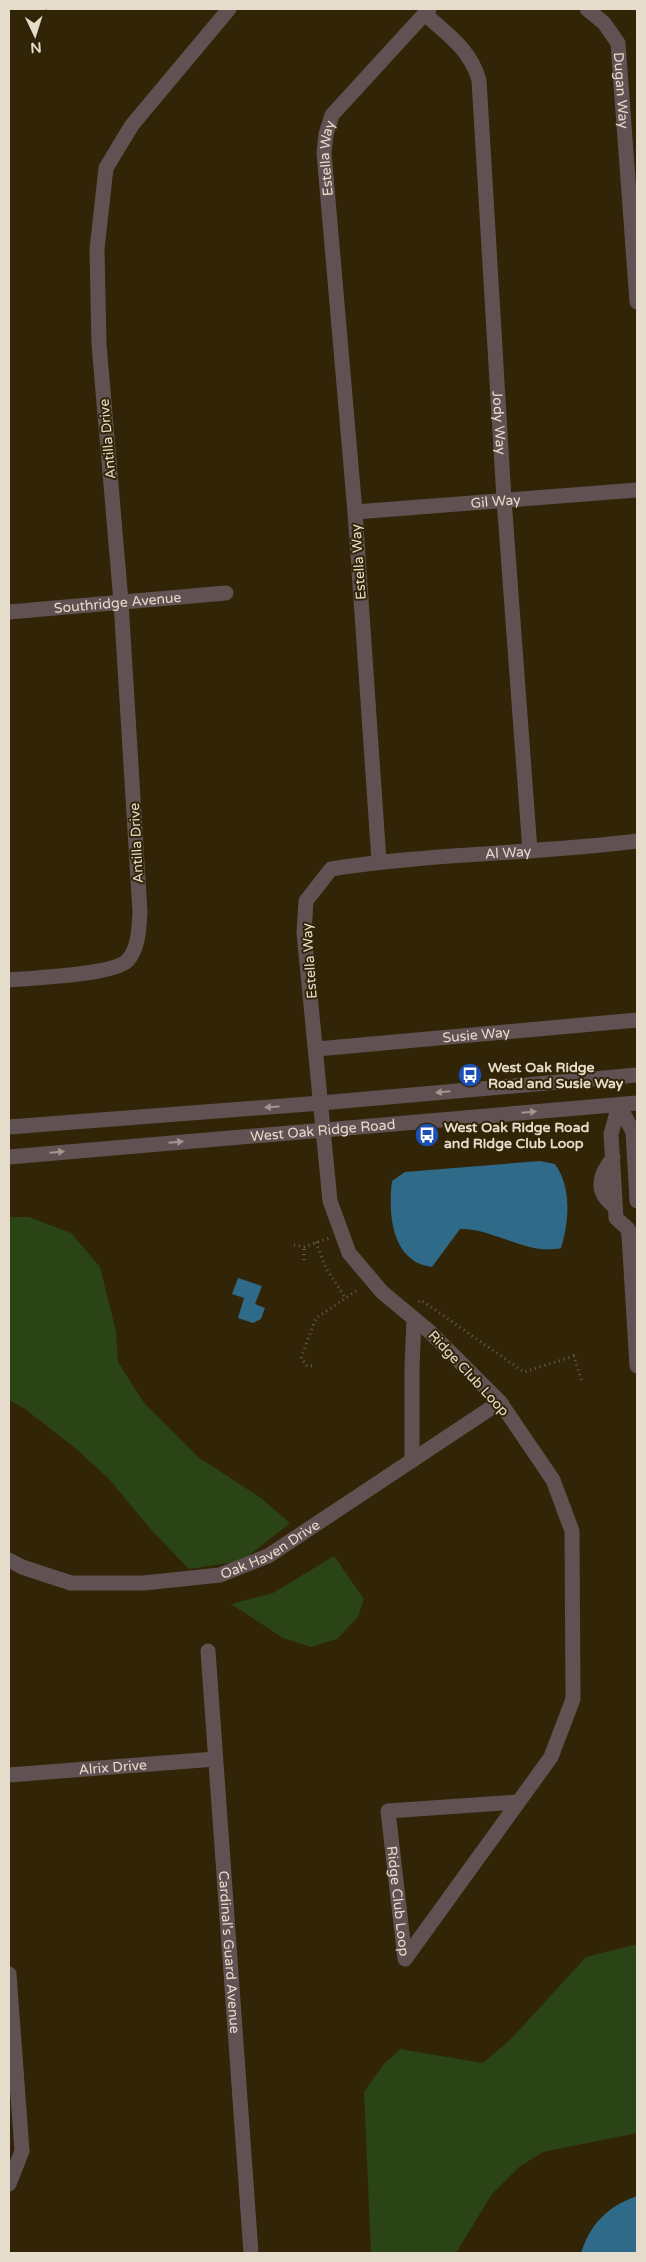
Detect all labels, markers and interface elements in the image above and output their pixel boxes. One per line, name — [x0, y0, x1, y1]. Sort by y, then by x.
north arrow — [10, 10, 60, 60]
text: N — [30, 39, 42, 56]
street label: Dugan Way — [610, 52, 632, 130]
street label: Estella Way — [316, 118, 339, 197]
street label: Jody Way — [489, 390, 509, 456]
street label: Antilla Drive — [96, 398, 119, 480]
street label: Gil Way — [470, 491, 522, 512]
street label: Estella Way — [347, 523, 370, 600]
street label: Southridge Avenue — [53, 589, 182, 617]
street label: Antilla Drive — [126, 802, 147, 884]
street label: Al Way — [484, 843, 532, 863]
street label: Estella Way — [298, 922, 321, 999]
street label: Susie Way — [442, 1023, 511, 1047]
place label: West Oak Ridge Road and Susie Way — [488, 1059, 624, 1092]
bus stop icon: West Oak Ridge Road and Susie Way — [457, 1062, 483, 1088]
one-way arrow — [435, 1089, 451, 1097]
one-way arrow — [264, 1104, 280, 1112]
one-way arrow — [522, 1108, 538, 1116]
street label: West Oak Ridge Road — [250, 1116, 396, 1145]
place label: West Oak Ridge Road and Ridge Club Loop — [444, 1119, 589, 1152]
bus stop icon: West Oak Ridge Road and Ridge Club Loop — [414, 1122, 440, 1148]
one-way arrow — [168, 1138, 184, 1146]
one-way arrow — [50, 1148, 66, 1156]
street label: Ridge Club Loop — [425, 1327, 513, 1420]
street label: Oak Haven Drive — [218, 1516, 323, 1583]
street label: Alrix Drive — [78, 1756, 148, 1779]
street label: Ridge Club Loop — [383, 1845, 413, 1957]
street label: Cardinal's Guard Avenue — [215, 1870, 243, 2034]

